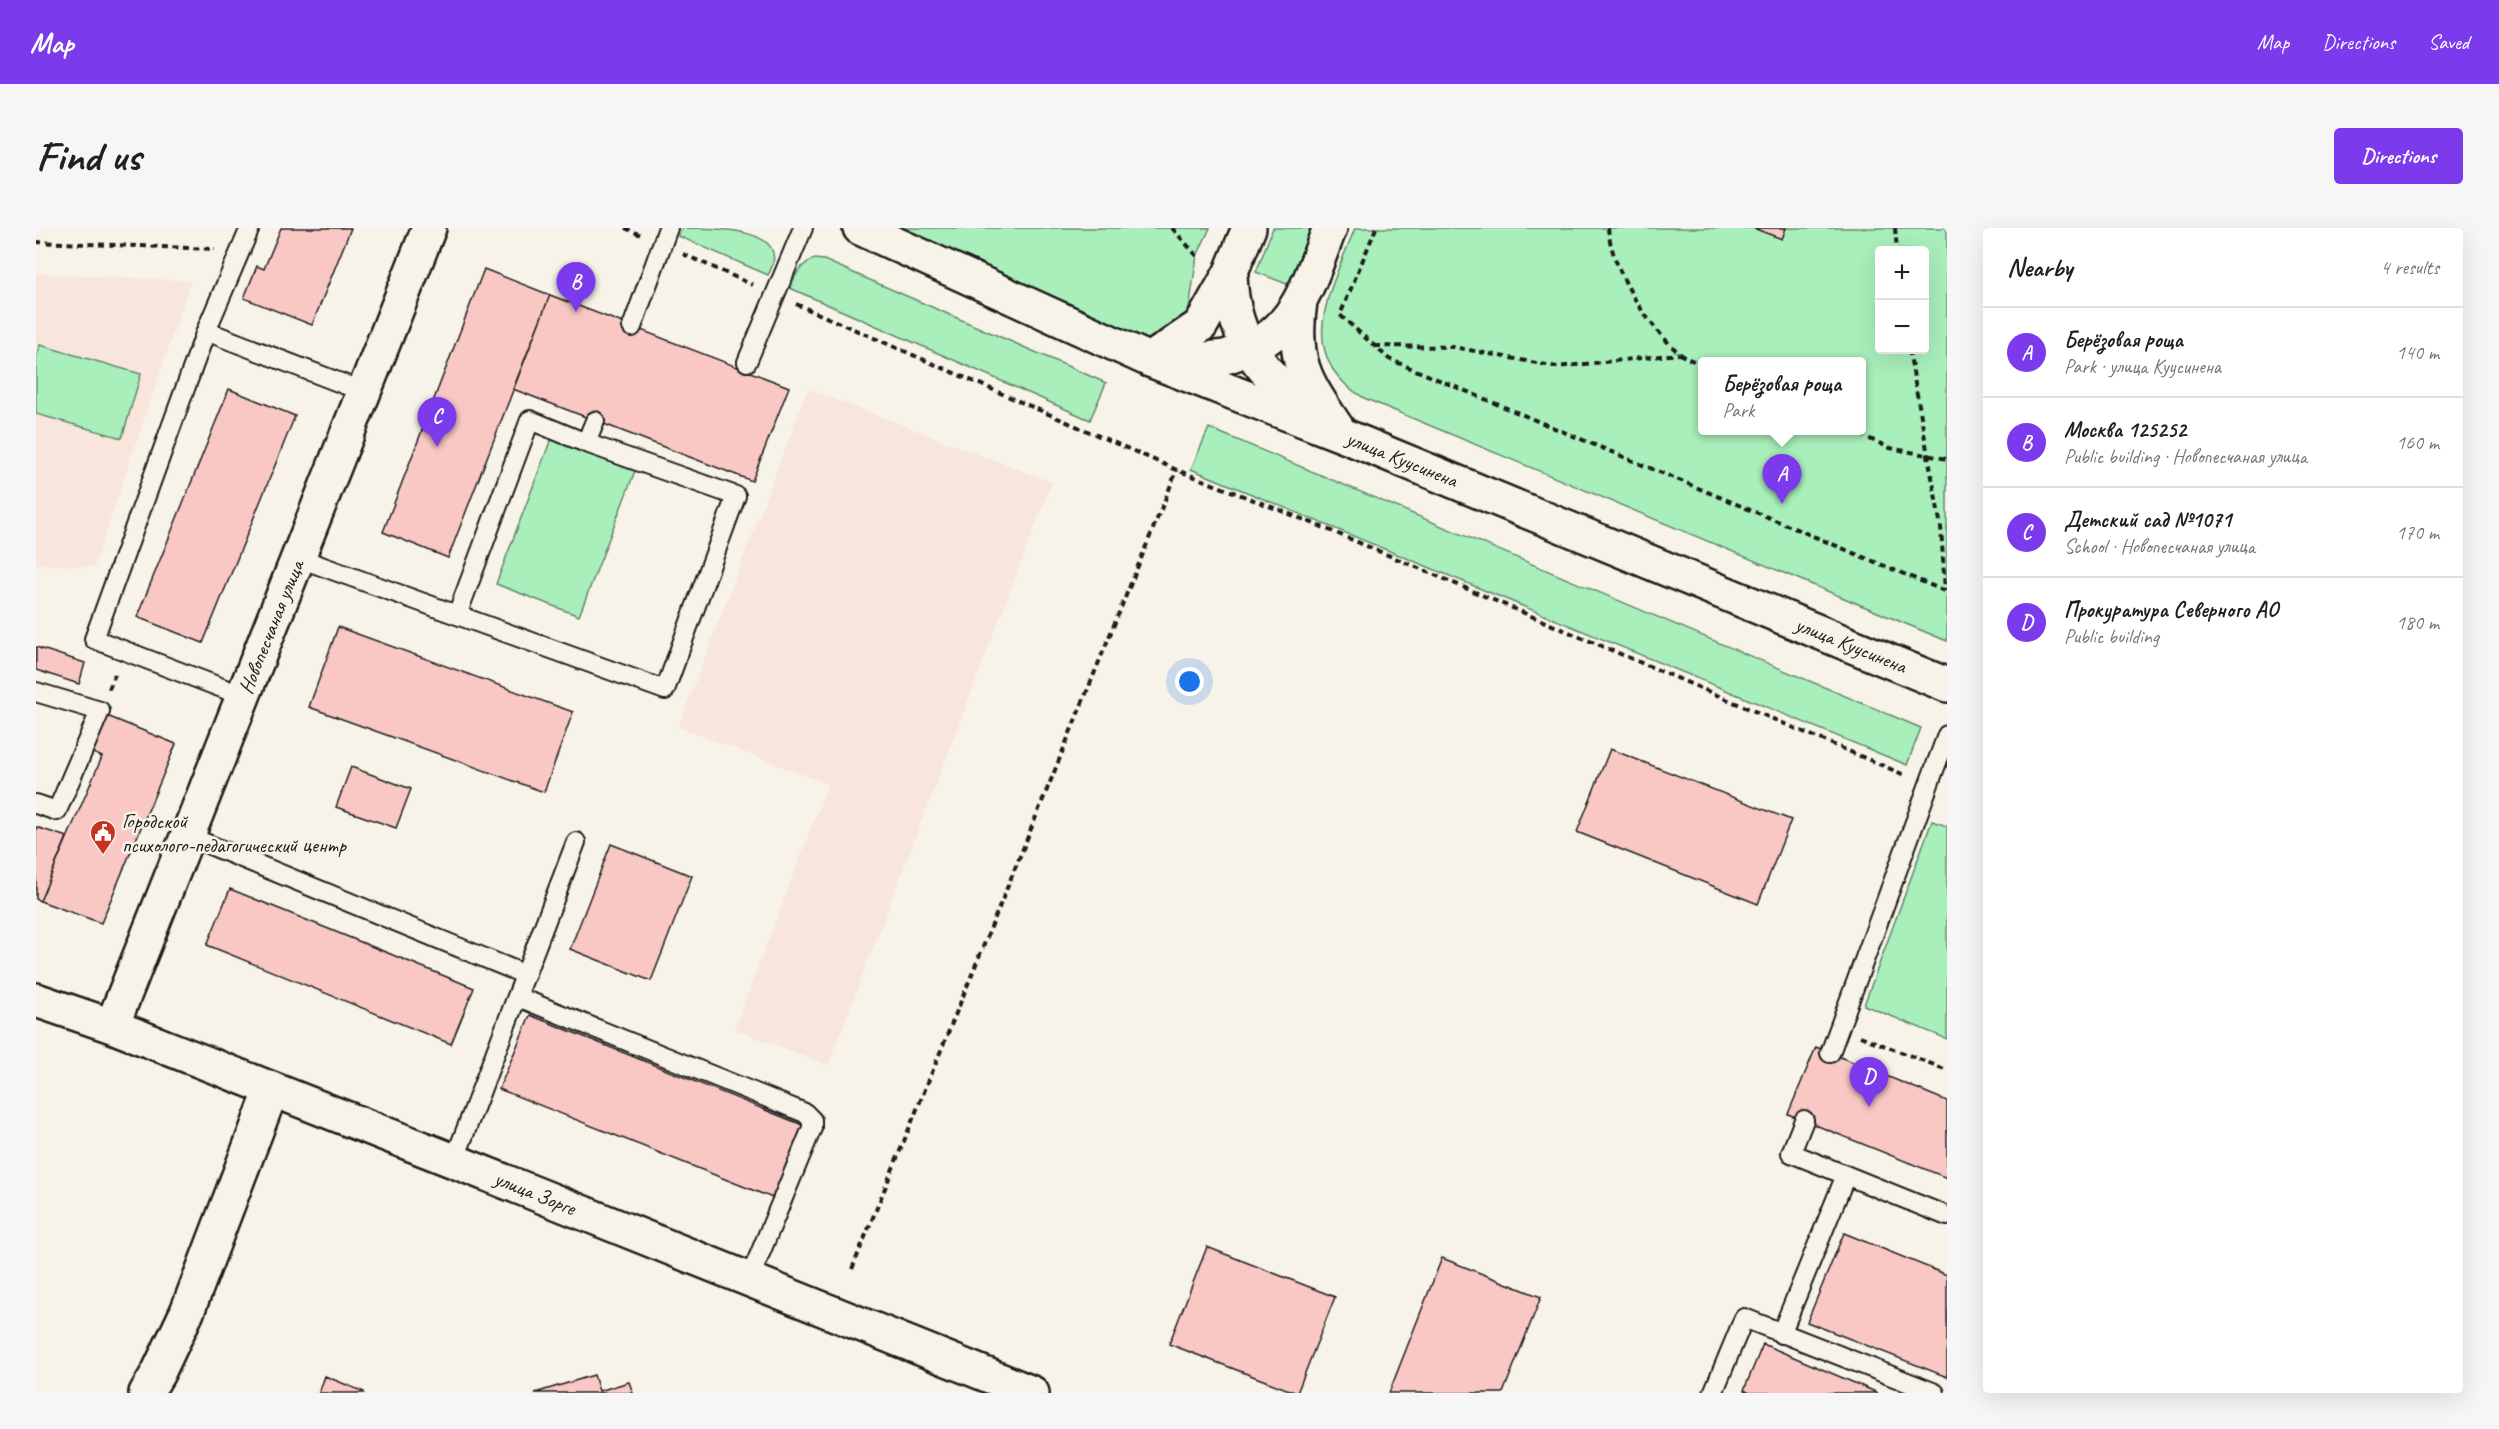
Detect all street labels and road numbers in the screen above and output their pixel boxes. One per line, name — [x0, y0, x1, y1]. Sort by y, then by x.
street label: улица Куусинена — [1341, 424, 1463, 494]
street label: Новопесчаная улица — [232, 554, 310, 697]
street label: улица Куусинена — [1790, 610, 1912, 680]
street label: улица Зорге — [489, 1164, 580, 1221]

